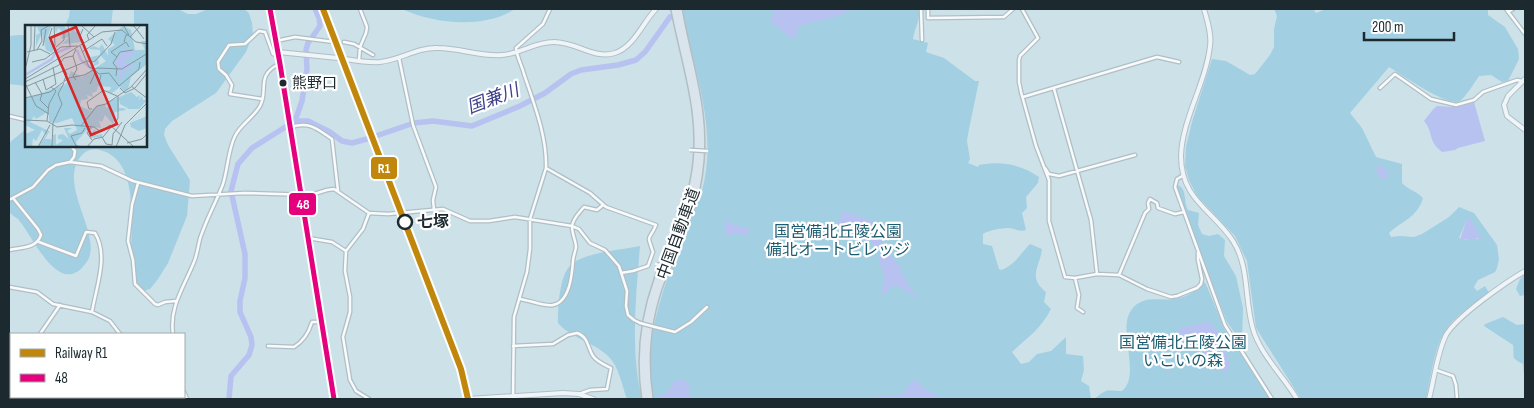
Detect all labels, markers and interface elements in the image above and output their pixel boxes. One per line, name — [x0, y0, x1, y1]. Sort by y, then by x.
scale bar — [1364, 10, 1454, 42]
text: 200 m — [1372, 18, 1404, 37]
inset map — [25, 25, 148, 148]
place label: 熊野口 — [292, 74, 337, 93]
marker: 熊野口 — [278, 78, 288, 88]
water label: 国兼川 — [464, 79, 524, 118]
line badge: R1 — [370, 156, 398, 180]
text: R1 — [378, 160, 391, 177]
street label: 中国自動車道 — [654, 186, 704, 282]
line badge: 48 — [288, 192, 317, 216]
text: 48 — [296, 196, 310, 213]
place label: 七塚 — [417, 213, 449, 232]
marker: 七塚 — [397, 214, 413, 230]
park label: 国営備北丘陵公園 備北オートビレッジ — [766, 223, 910, 260]
legend — [10, 333, 185, 398]
park label: 国営備北丘陵公園 いこいの森 — [1119, 334, 1247, 371]
text: Railway R1 — [55, 344, 108, 363]
text: 48 — [55, 369, 68, 388]

